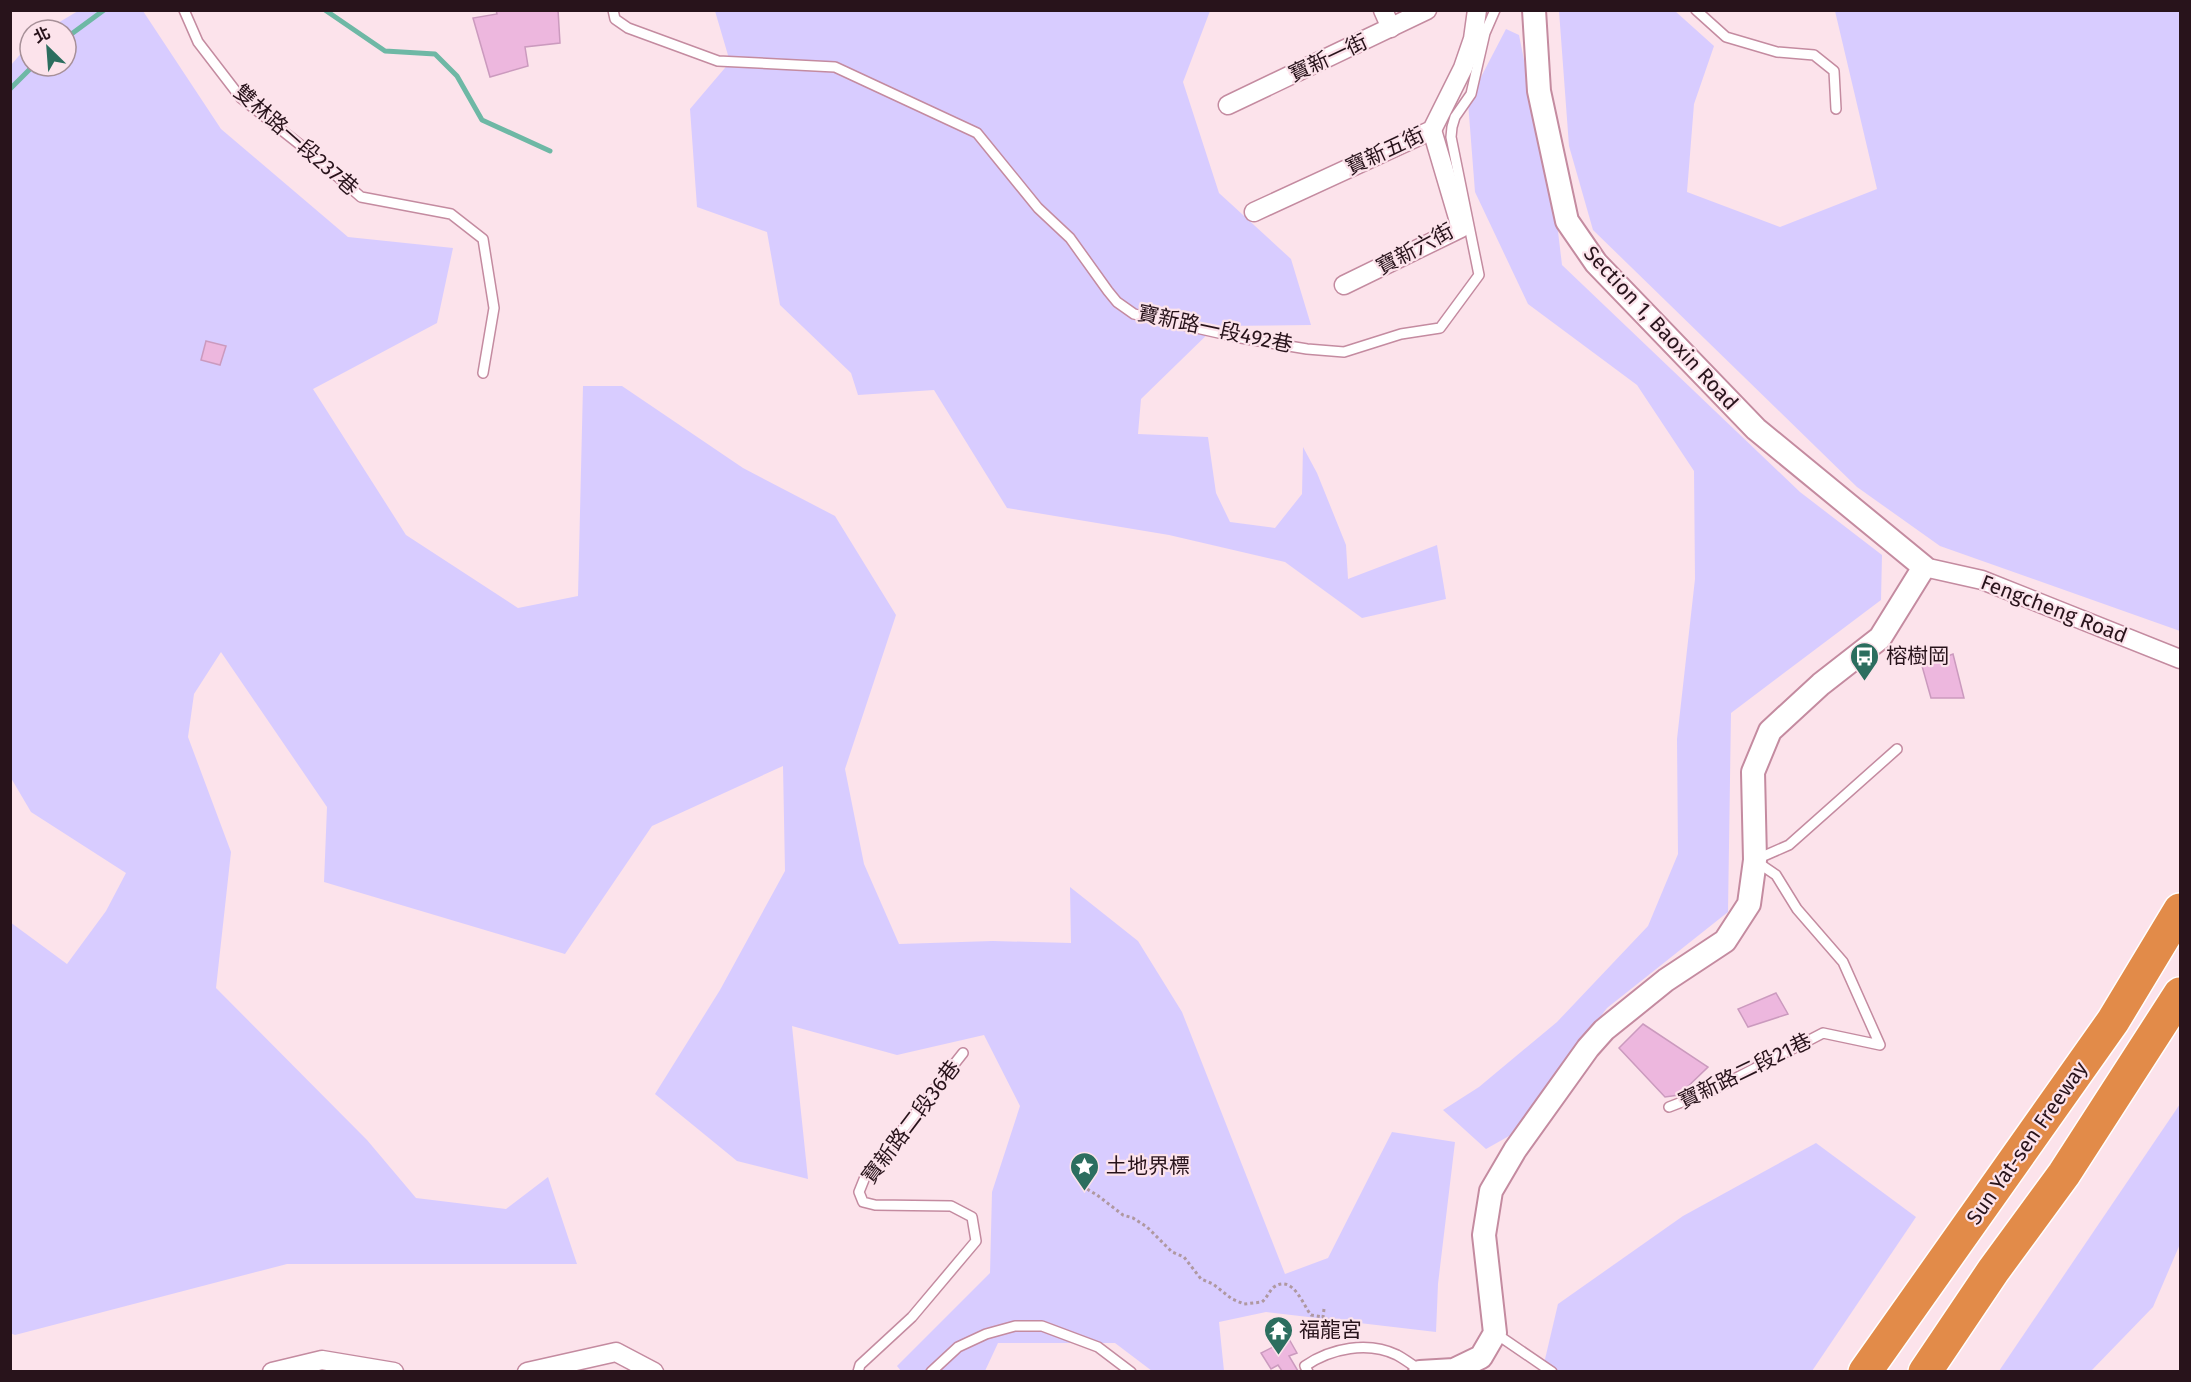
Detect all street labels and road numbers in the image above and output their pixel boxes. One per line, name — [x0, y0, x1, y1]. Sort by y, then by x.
street label: 寶新一街 — [1284, 28, 1372, 88]
street label: 雙林路一段237巷 — [229, 79, 363, 201]
street label: 寶新五街 — [1341, 121, 1429, 181]
street label: 寶新六街 — [1372, 218, 1458, 280]
street label: Section 1, Baoxin Road — [1578, 241, 1744, 415]
street label: 寶新路一段492巷 — [1135, 300, 1295, 358]
street label: Fengcheng Road — [1977, 569, 2131, 649]
street label: 寶新路二段21巷 — [1674, 1028, 1816, 1114]
street label: 寶新路二段36巷 — [856, 1055, 966, 1189]
street label: Sun Yat-sen Freeway — [1961, 1056, 2093, 1230]

